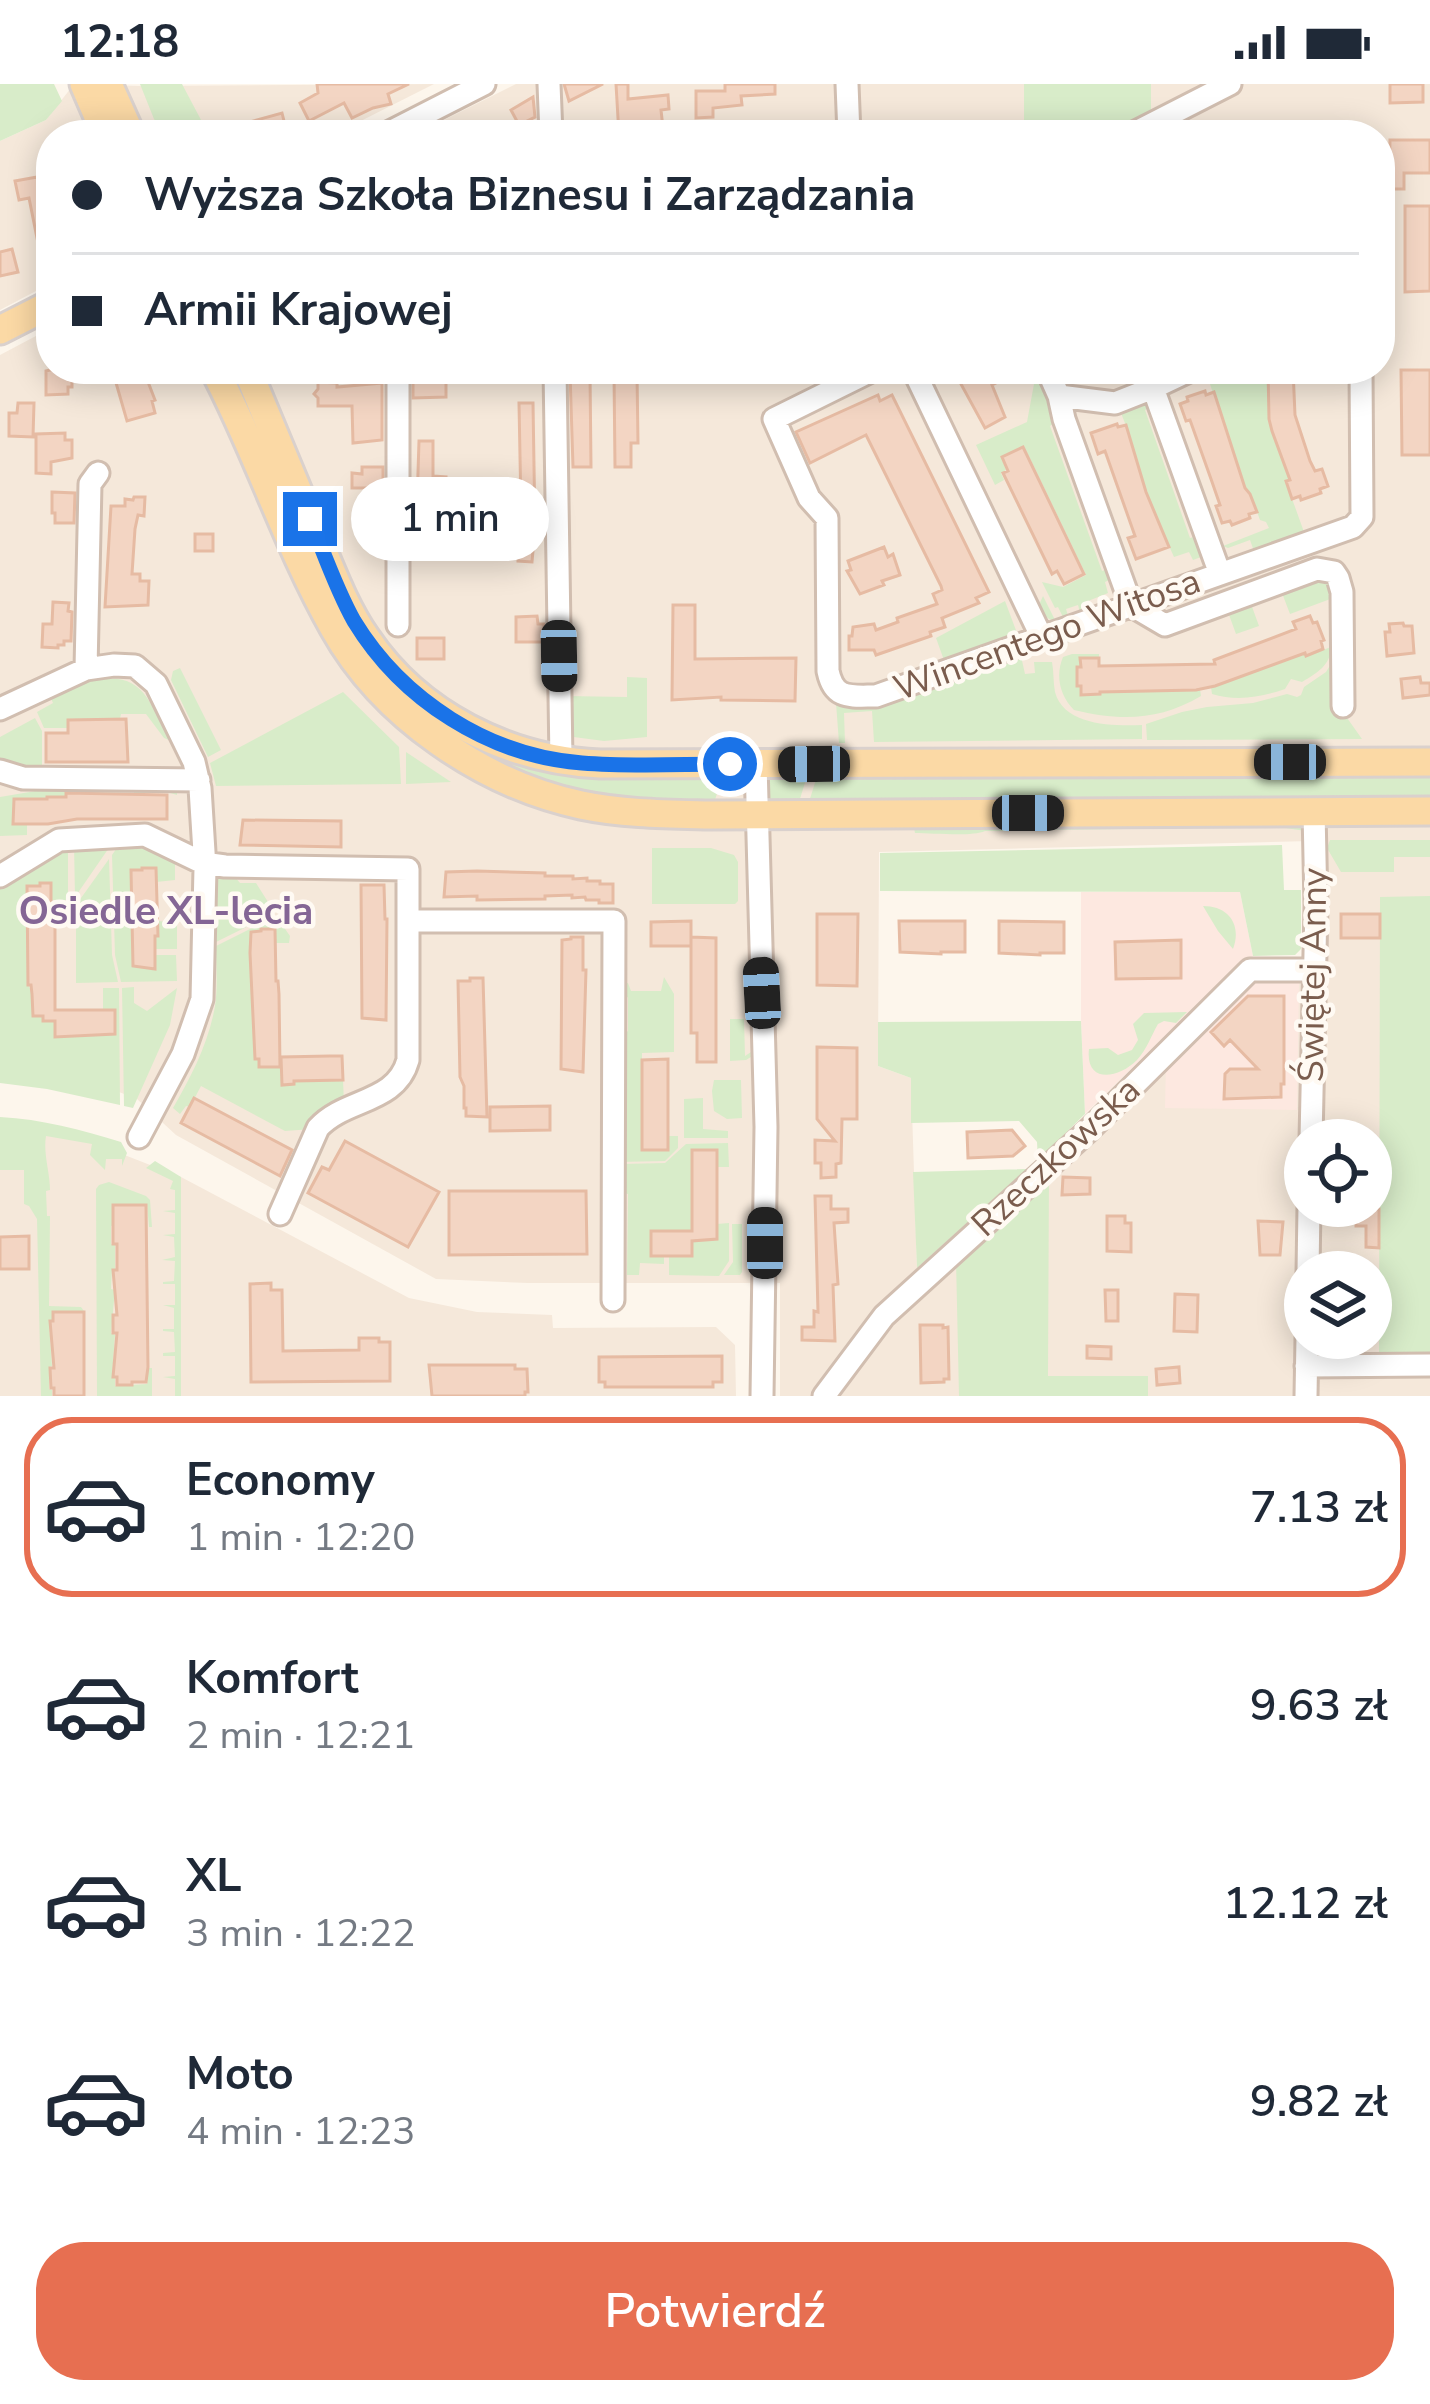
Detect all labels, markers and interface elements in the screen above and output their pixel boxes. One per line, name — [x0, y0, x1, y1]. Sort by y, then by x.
text: 12:18 — [60, 12, 179, 73]
text: Wyższa Szkoła Biznesu i Zarządzania — [144, 165, 915, 226]
text: Armii Krajowej — [144, 280, 453, 341]
callout: 1 min — [352, 477, 550, 561]
route end — [283, 492, 337, 546]
text: 1 min — [400, 492, 500, 545]
street label: Wincentego Witosa — [887, 557, 1207, 713]
car — [540, 620, 578, 692]
route start — [703, 737, 757, 791]
car — [1254, 744, 1326, 780]
car — [778, 745, 850, 783]
car — [992, 795, 1064, 831]
street label: Świętej Anny — [1287, 867, 1339, 1083]
district label: Osiedle XL-lecia — [19, 885, 313, 938]
car — [742, 956, 782, 1030]
street label: Rzeczkowska — [961, 1066, 1151, 1248]
map controls — [1284, 1119, 1392, 1359]
button: locate — [1284, 1119, 1392, 1227]
car — [747, 1207, 783, 1279]
button: layers — [1284, 1251, 1392, 1359]
text: Economy — [186, 1450, 375, 1511]
icon: car — [42, 1453, 150, 1561]
text: 7.13 zł — [1250, 1477, 1388, 1538]
text: 1 min · 12:20 — [186, 1511, 415, 1564]
text: Komfort — [186, 1648, 359, 1709]
icon: car — [42, 1651, 150, 1759]
text: 9.63 zł — [1250, 1675, 1388, 1736]
text: 2 min · 12:21 — [186, 1709, 415, 1762]
text: XL — [186, 1846, 242, 1907]
icon: car — [42, 1849, 150, 1957]
text: 12.12 zł — [1223, 1873, 1388, 1934]
text: 3 min · 12:22 — [186, 1907, 415, 1960]
text: Moto — [186, 2044, 294, 2105]
icon: car — [42, 2047, 150, 2155]
text: 9.82 zł — [1250, 2071, 1388, 2132]
text: 4 min · 12:23 — [186, 2105, 415, 2158]
button: Potwierdź — [36, 2242, 1394, 2380]

